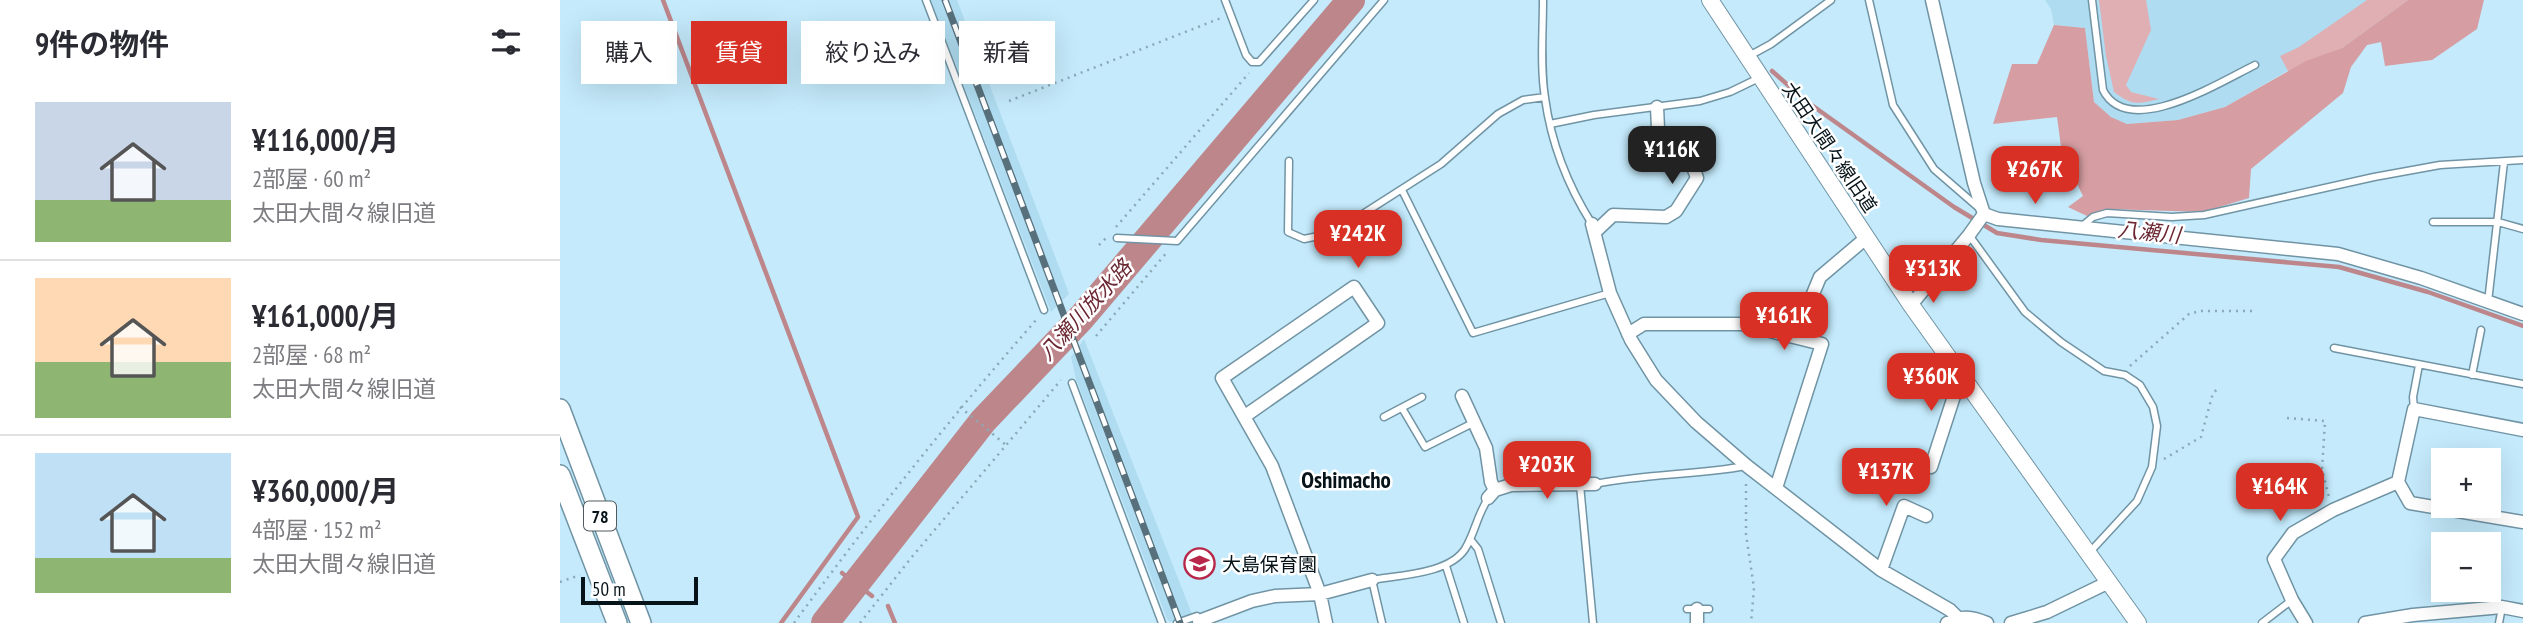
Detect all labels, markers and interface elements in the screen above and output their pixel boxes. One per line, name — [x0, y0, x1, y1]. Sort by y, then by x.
chip: 購入 — [581, 21, 677, 84]
chip: 賃貸 — [691, 21, 787, 84]
chip: 絞り込み — [801, 21, 945, 84]
chip: 新着 — [959, 21, 1055, 84]
icon: filters — [487, 23, 525, 61]
text: 9件の物件 — [35, 24, 169, 63]
street label: 太田大間々線旧道 — [1778, 77, 1882, 217]
text: ¥116,000/月 — [252, 120, 399, 159]
pin: ¥116K — [1623, 127, 1721, 186]
icon: home — [91, 130, 175, 214]
text: ¥116K — [1644, 134, 1700, 163]
pin: ¥267K — [1986, 146, 2084, 206]
text: ¥267K — [2007, 154, 2063, 183]
text: 2部屋 · 60 m² — [252, 164, 371, 193]
text: 太田大間々線旧道 — [252, 198, 436, 227]
pin: ¥242K — [1309, 210, 1407, 270]
water label: 八瀬川 — [2116, 215, 2184, 249]
text: ¥242K — [1330, 218, 1386, 247]
pin: ¥313K — [1884, 246, 1982, 305]
water label: 八瀬川放水路 — [1033, 253, 1139, 366]
text: ¥313K — [1905, 253, 1961, 282]
pin: ¥161K — [1735, 292, 1833, 352]
text: ¥161,000/月 — [252, 296, 399, 335]
text: ¥161K — [1756, 300, 1812, 329]
icon: home — [91, 306, 175, 390]
text: 2部屋 · 68 m² — [252, 340, 371, 369]
pin: ¥360K — [1882, 354, 1980, 413]
text: ¥360K — [1903, 361, 1959, 390]
text: 太田大間々線旧道 — [252, 374, 436, 403]
pin: ¥203K — [1498, 442, 1596, 501]
pin: ¥137K — [1837, 448, 1935, 508]
map controls — [2431, 448, 2501, 602]
button: + — [2431, 448, 2501, 518]
text: ¥203K — [1519, 449, 1575, 478]
text: ¥137K — [1858, 456, 1914, 485]
pin: ¥164K — [2231, 463, 2329, 523]
district label: Oshimacho — [1301, 465, 1391, 494]
text: ¥360,000/月 — [252, 471, 399, 510]
text: ¥164K — [2252, 471, 2308, 500]
icon: home — [91, 481, 175, 565]
road number: 78 — [584, 502, 616, 530]
text: 4部屋 · 152 m² — [252, 515, 382, 544]
button: − — [2431, 532, 2501, 602]
school or university icon: 大島保育園 — [1182, 547, 1216, 581]
text: 太田大間々線旧道 — [252, 549, 436, 578]
place label: 大島保育園 — [1222, 552, 1317, 576]
scale bar — [581, 574, 698, 606]
text: 50 m — [592, 577, 626, 601]

